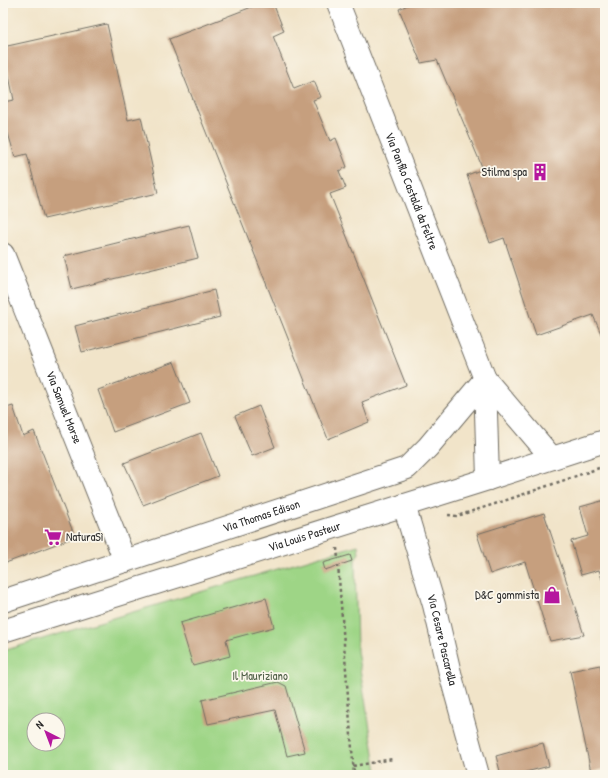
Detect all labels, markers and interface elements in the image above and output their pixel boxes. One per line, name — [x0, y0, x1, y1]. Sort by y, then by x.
street label: Via Panfilo Castaldi da Feltre — [381, 130, 443, 252]
building icon: Stilma spa — [530, 162, 550, 182]
place label: Stilma spa — [481, 163, 527, 180]
street label: Via Samuel Morse — [42, 368, 87, 446]
street label: Via Thomas Edison — [220, 495, 302, 536]
street label: Via Louis Pasteur — [266, 517, 343, 555]
supermarket icon: NaturaSì — [43, 527, 63, 547]
place label: NaturaSì — [66, 528, 104, 545]
shop icon: D&C gommista — [542, 585, 562, 605]
place label: D&C gommista — [475, 586, 539, 603]
street label: Via Cesare Pascarella — [423, 592, 462, 687]
park label: Il Mauriziano — [232, 667, 288, 684]
north arrow — [26, 712, 66, 752]
text: N — [32, 717, 46, 732]

